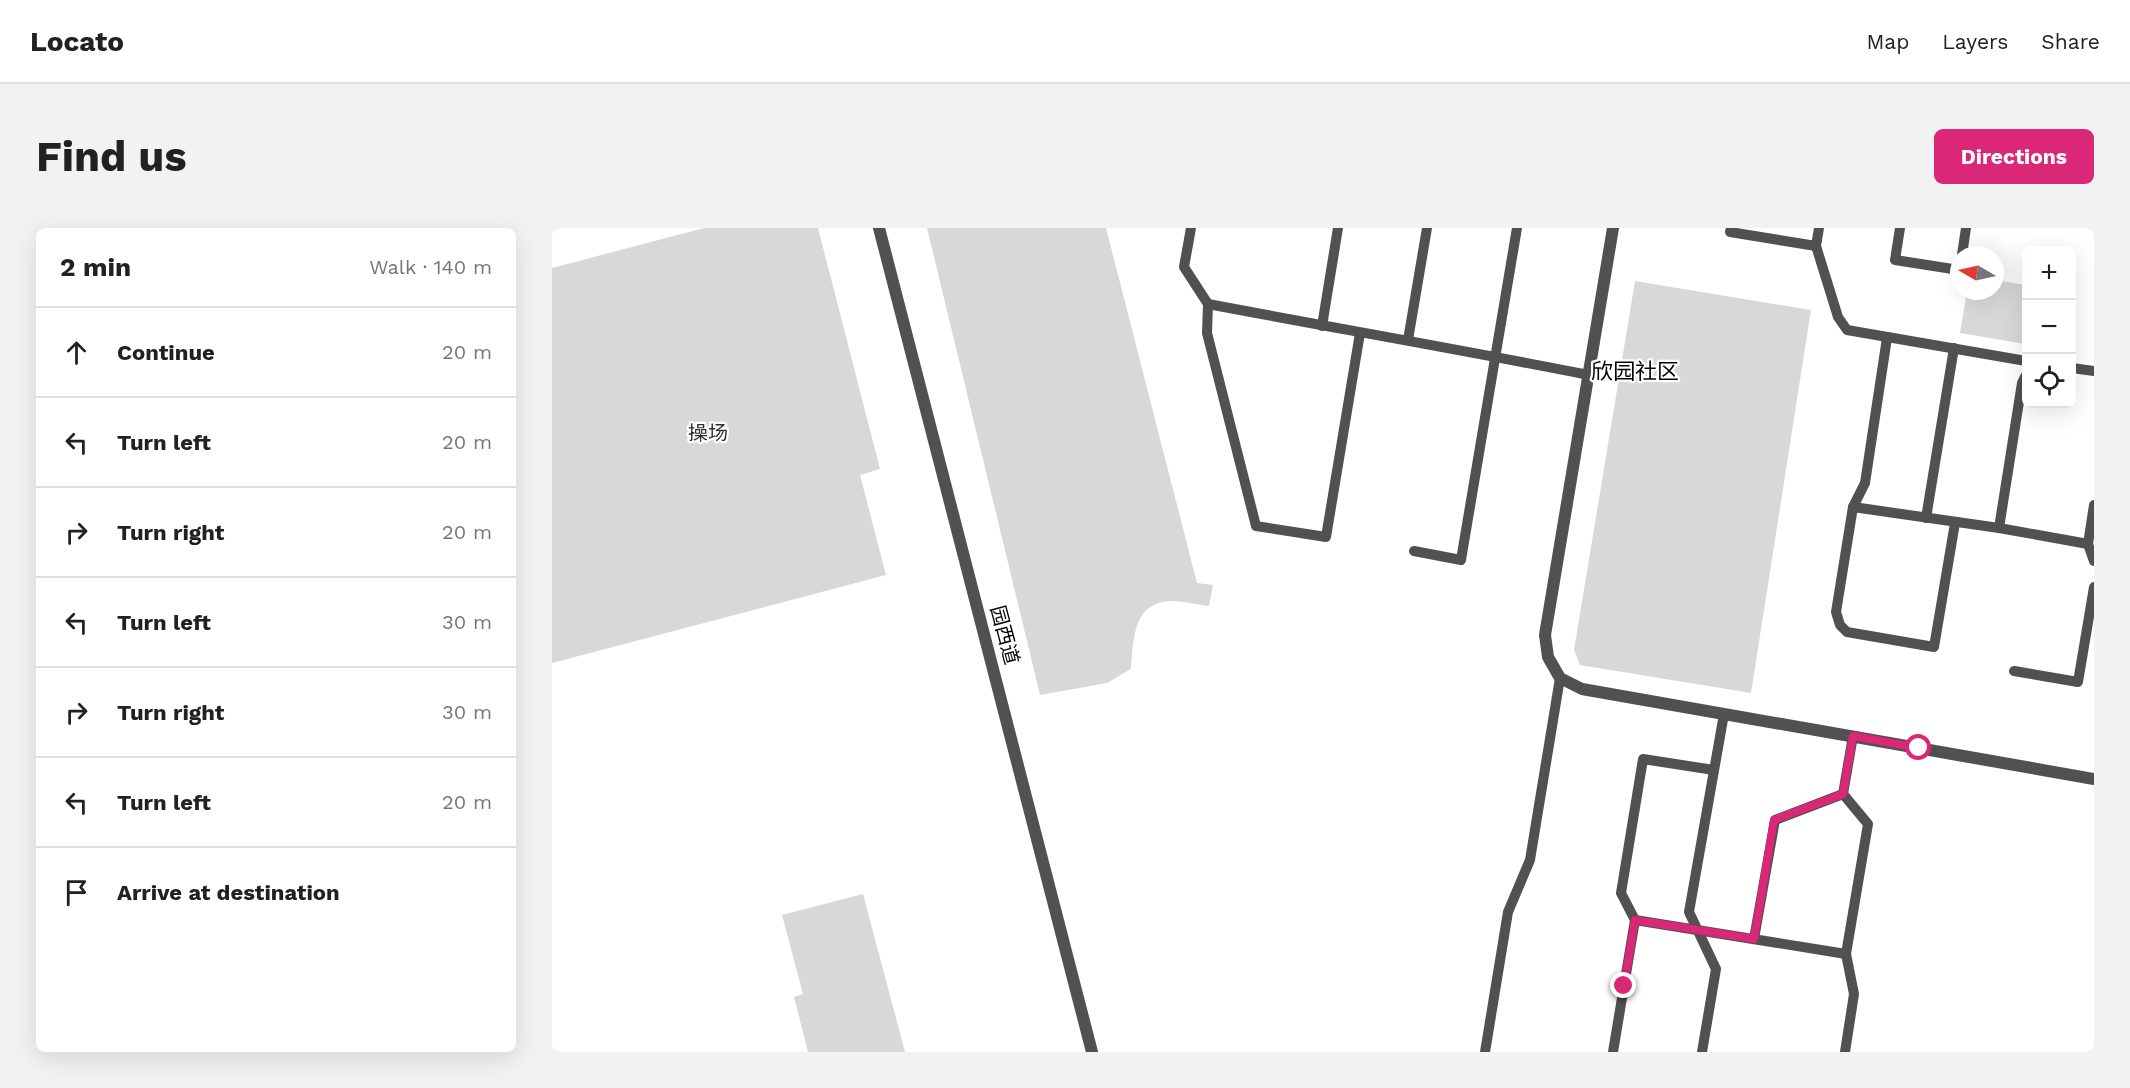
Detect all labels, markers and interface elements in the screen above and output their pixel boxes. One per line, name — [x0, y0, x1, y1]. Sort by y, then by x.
text: Locato — [30, 25, 124, 58]
text: Map — [1866, 29, 1909, 54]
text: Layers — [1942, 29, 2008, 54]
text: Share — [2041, 29, 2100, 54]
button: Directions — [1934, 129, 2094, 184]
text: Find us — [36, 132, 187, 181]
north arrow — [1950, 246, 2004, 300]
map controls — [2022, 246, 2076, 408]
button: + — [2022, 246, 2076, 300]
text: 2 min — [60, 252, 131, 282]
text: Walk · 140 m — [369, 255, 492, 279]
button: − — [2022, 300, 2076, 354]
icon: ahead — [60, 336, 93, 369]
text: Continue — [117, 340, 215, 365]
text: 20 m — [442, 340, 492, 364]
button: locate — [2022, 354, 2076, 408]
district label: 欣园社区 — [1591, 359, 1679, 384]
park label: 操场 — [688, 421, 728, 445]
icon: left — [60, 426, 93, 459]
text: Turn left — [117, 430, 211, 455]
text: 20 m — [442, 430, 492, 454]
icon: right — [60, 516, 93, 549]
text: Turn right — [117, 520, 224, 545]
text: 20 m — [442, 520, 492, 544]
street label: 园西道 — [986, 603, 1024, 667]
icon: left — [60, 606, 93, 639]
text: Turn left — [117, 610, 211, 635]
text: 30 m — [442, 610, 492, 634]
icon: right — [60, 696, 93, 729]
text: Turn right — [117, 700, 224, 725]
text: 30 m — [442, 700, 492, 724]
route start — [1905, 734, 1931, 760]
icon: left — [60, 786, 93, 819]
text: Turn left — [117, 790, 211, 815]
text: 20 m — [442, 790, 492, 814]
icon: arrive — [60, 876, 93, 909]
text: Arrive at destination — [117, 880, 340, 905]
route end — [1610, 972, 1636, 998]

